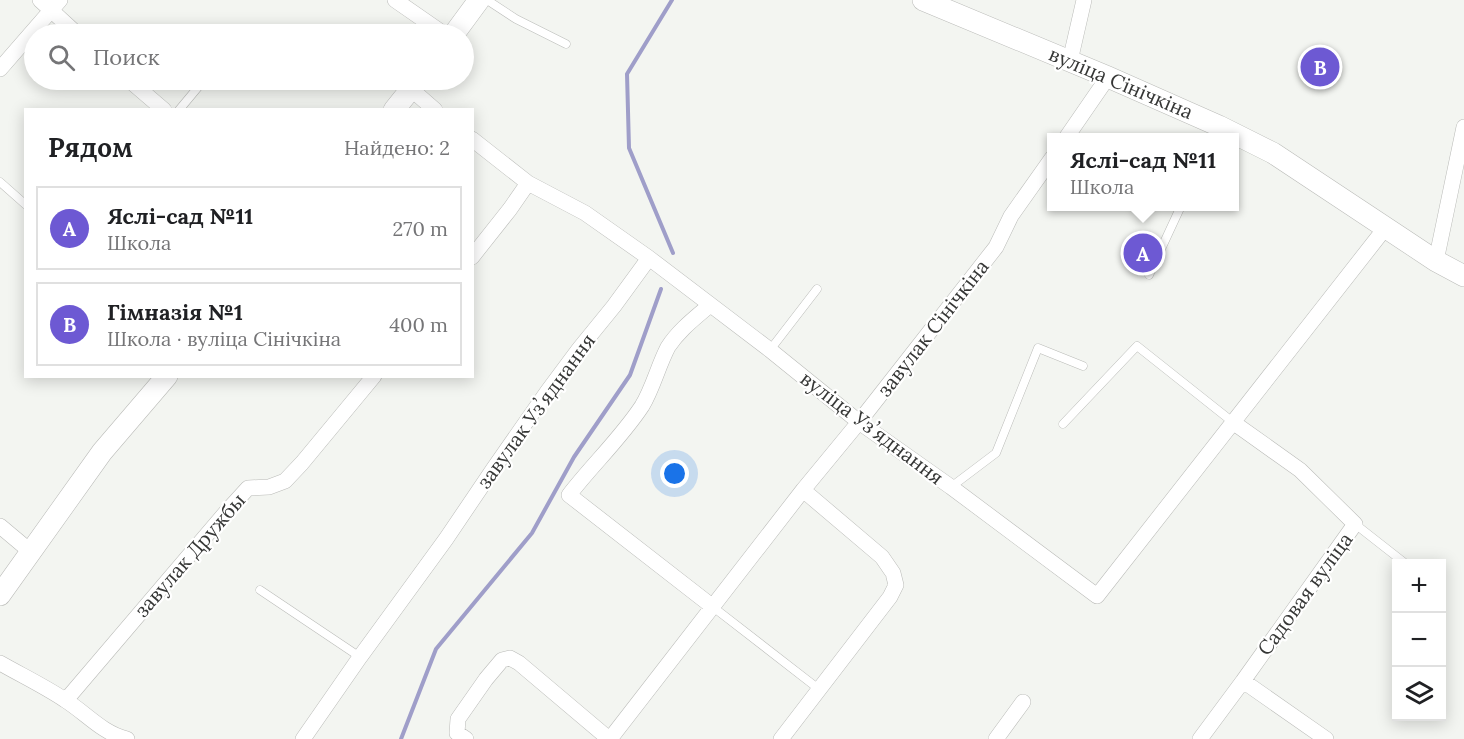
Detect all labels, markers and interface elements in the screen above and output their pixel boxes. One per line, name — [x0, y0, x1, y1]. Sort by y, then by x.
search box — [24, 24, 474, 90]
icon: search — [45, 41, 78, 74]
street label: вуліца Сінічкіна — [1045, 41, 1197, 124]
text: Поиск — [93, 43, 159, 71]
pin: B — [1300, 44, 1340, 90]
text: Рядом — [48, 131, 133, 164]
popup — [1047, 133, 1239, 211]
text: Найдено: 2 — [344, 135, 450, 160]
text: Яслі-сад №11 — [1070, 146, 1216, 174]
text: Школа — [1070, 174, 1134, 199]
text: Яслі-сад №11 — [107, 202, 253, 230]
text: A — [63, 216, 76, 241]
text: 270 m — [392, 216, 448, 241]
text: Школа — [107, 230, 171, 255]
pin: A — [1124, 230, 1162, 276]
street label: завулак Сінічкіна — [871, 254, 994, 401]
text: Гімназія №1 — [107, 298, 243, 326]
text: B — [63, 312, 76, 337]
text: 400 m — [389, 312, 448, 337]
text: Школа · вуліца Сінічкіна — [107, 326, 341, 351]
street label: завулак Узʼяднання — [471, 328, 600, 493]
street label: вуліца Узʼяднання — [796, 366, 949, 490]
your location — [660, 459, 689, 488]
street label: завулак Дружбы — [129, 488, 250, 622]
street label: Садовая вуліца — [1252, 527, 1358, 660]
map controls — [1392, 559, 1446, 721]
button: + — [1392, 559, 1446, 613]
button: − — [1392, 613, 1446, 667]
button: layers — [1392, 667, 1446, 721]

